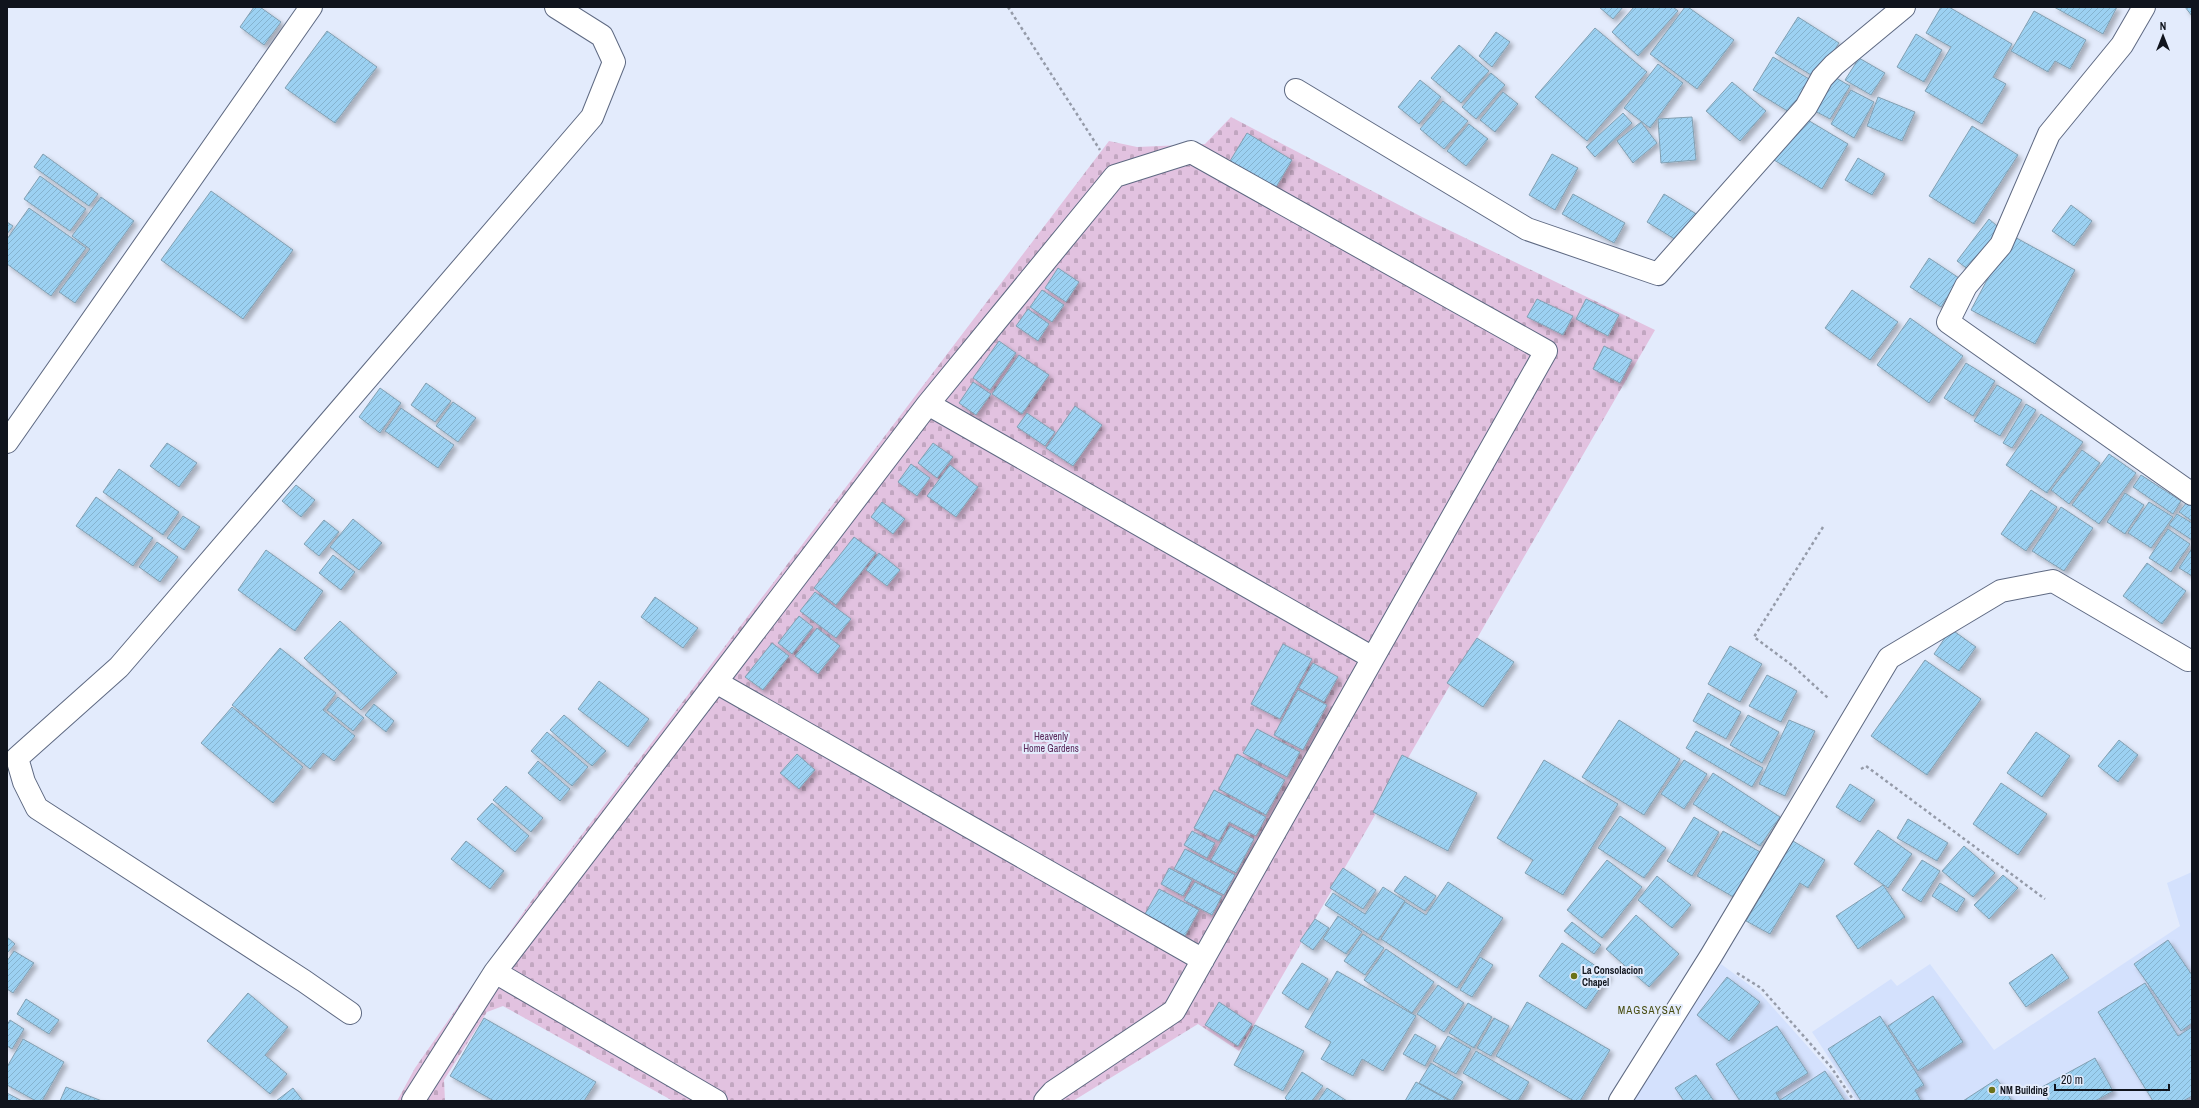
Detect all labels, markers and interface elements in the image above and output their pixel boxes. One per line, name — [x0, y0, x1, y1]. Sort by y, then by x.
north arrow — [2143, 16, 2183, 56]
text: N — [2160, 19, 2166, 33]
park label: Heavenly Home Gardens — [1023, 730, 1079, 755]
place label: La Consolacion Chapel — [1582, 964, 1643, 989]
marker: La Consolacion Chapel — [1569, 971, 1579, 981]
district label: MAGSAYSAY — [1618, 1003, 1682, 1017]
scale bar — [2055, 1066, 2169, 1092]
text: 20 m — [2061, 1072, 2083, 1088]
place label: NM Building — [2000, 1084, 2048, 1097]
marker: NM Building — [1987, 1085, 1997, 1095]

